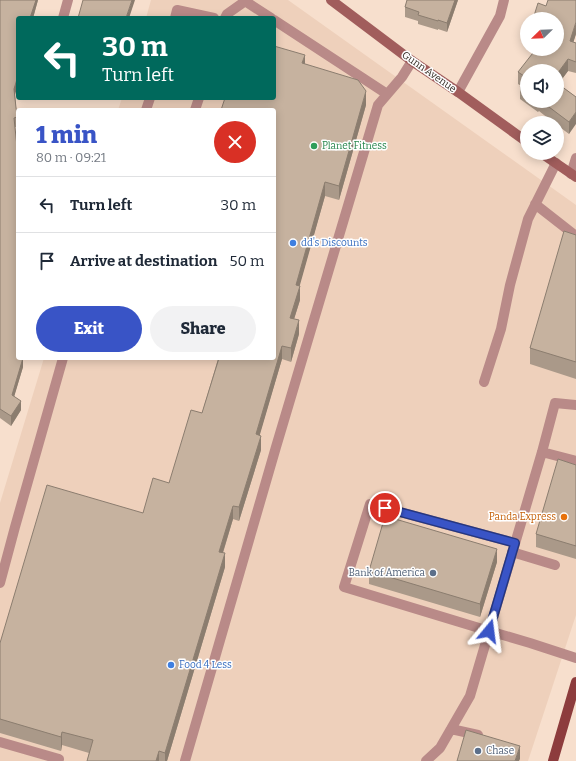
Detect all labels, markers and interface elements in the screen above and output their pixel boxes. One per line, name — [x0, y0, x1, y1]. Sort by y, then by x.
north arrow — [520, 12, 564, 56]
map controls — [520, 12, 564, 160]
text: 30 m — [102, 30, 168, 63]
icon: left — [36, 32, 88, 84]
street label: Gunn Avenue — [400, 49, 458, 95]
text: Turn left — [102, 64, 174, 86]
button: sound — [520, 64, 564, 108]
button: layers — [520, 116, 564, 160]
text: 1 min — [36, 121, 97, 149]
button: close — [214, 121, 256, 163]
place label: Planet Fitness — [322, 140, 387, 152]
marker: Planet Fitness — [309, 141, 319, 151]
text: 80 m · 09:21 — [36, 150, 106, 165]
icon: left — [36, 194, 58, 216]
text: Turn left — [70, 196, 132, 214]
text: 30 m — [221, 196, 256, 214]
place label: dd's Discounts — [301, 237, 368, 249]
marker: dd's Discounts — [288, 238, 298, 248]
icon: arrive — [36, 250, 58, 272]
text: Arrive at destination — [70, 252, 217, 270]
text: 50 m — [229, 252, 264, 270]
button: Exit — [36, 306, 142, 352]
button: Share — [150, 306, 256, 352]
pin — [368, 491, 402, 525]
icon: arrive — [374, 497, 396, 519]
place label: Panda Express — [489, 511, 556, 523]
marker: Panda Express — [559, 512, 569, 522]
place label: Bank of America — [349, 567, 426, 579]
marker: Bank of America — [428, 568, 438, 578]
position arrow — [468, 610, 510, 652]
place label: Food 4 Less — [179, 659, 232, 671]
marker: Food 4 Less — [166, 660, 176, 670]
place label: Chase — [486, 745, 514, 757]
marker: Chase — [473, 746, 483, 756]

